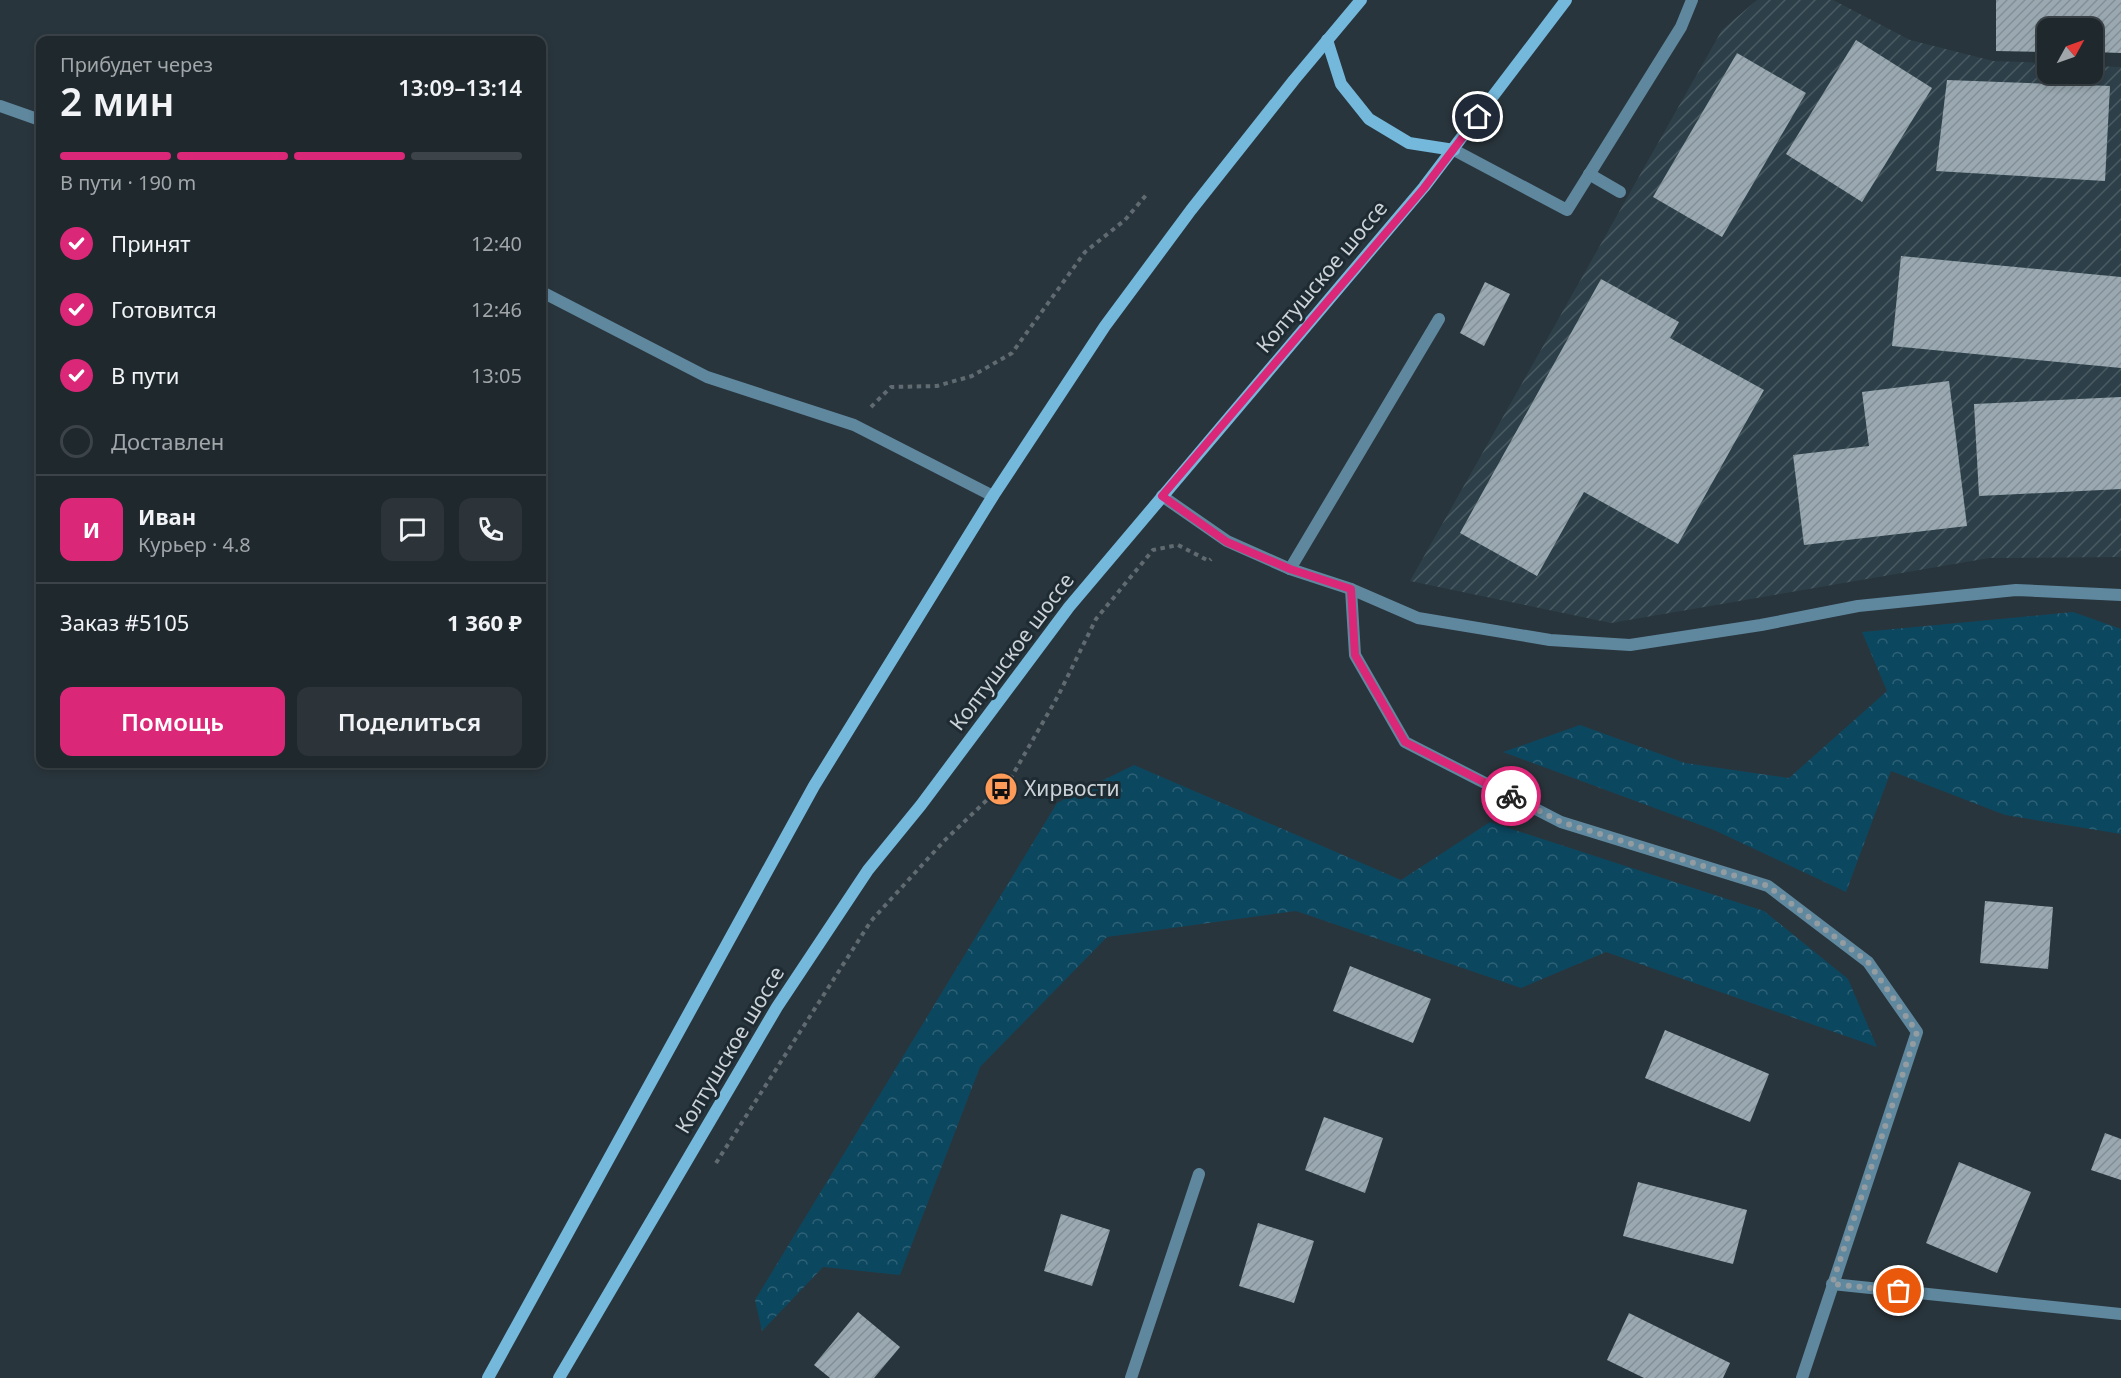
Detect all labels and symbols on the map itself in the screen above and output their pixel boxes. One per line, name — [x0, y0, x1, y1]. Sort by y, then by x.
north arrow — [2037, 18, 2103, 84]
pin — [1452, 91, 1503, 142]
street label: Колтушское шоссе — [1249, 194, 1393, 358]
street label: Колтушское шоссе — [943, 567, 1080, 736]
courier — [1481, 766, 1541, 826]
bus stop icon: Хирвости — [983, 771, 1019, 807]
place label: Хирвости — [1024, 774, 1120, 802]
street label: Колтушское шоссе — [668, 961, 790, 1138]
pin — [1873, 1265, 1924, 1316]

